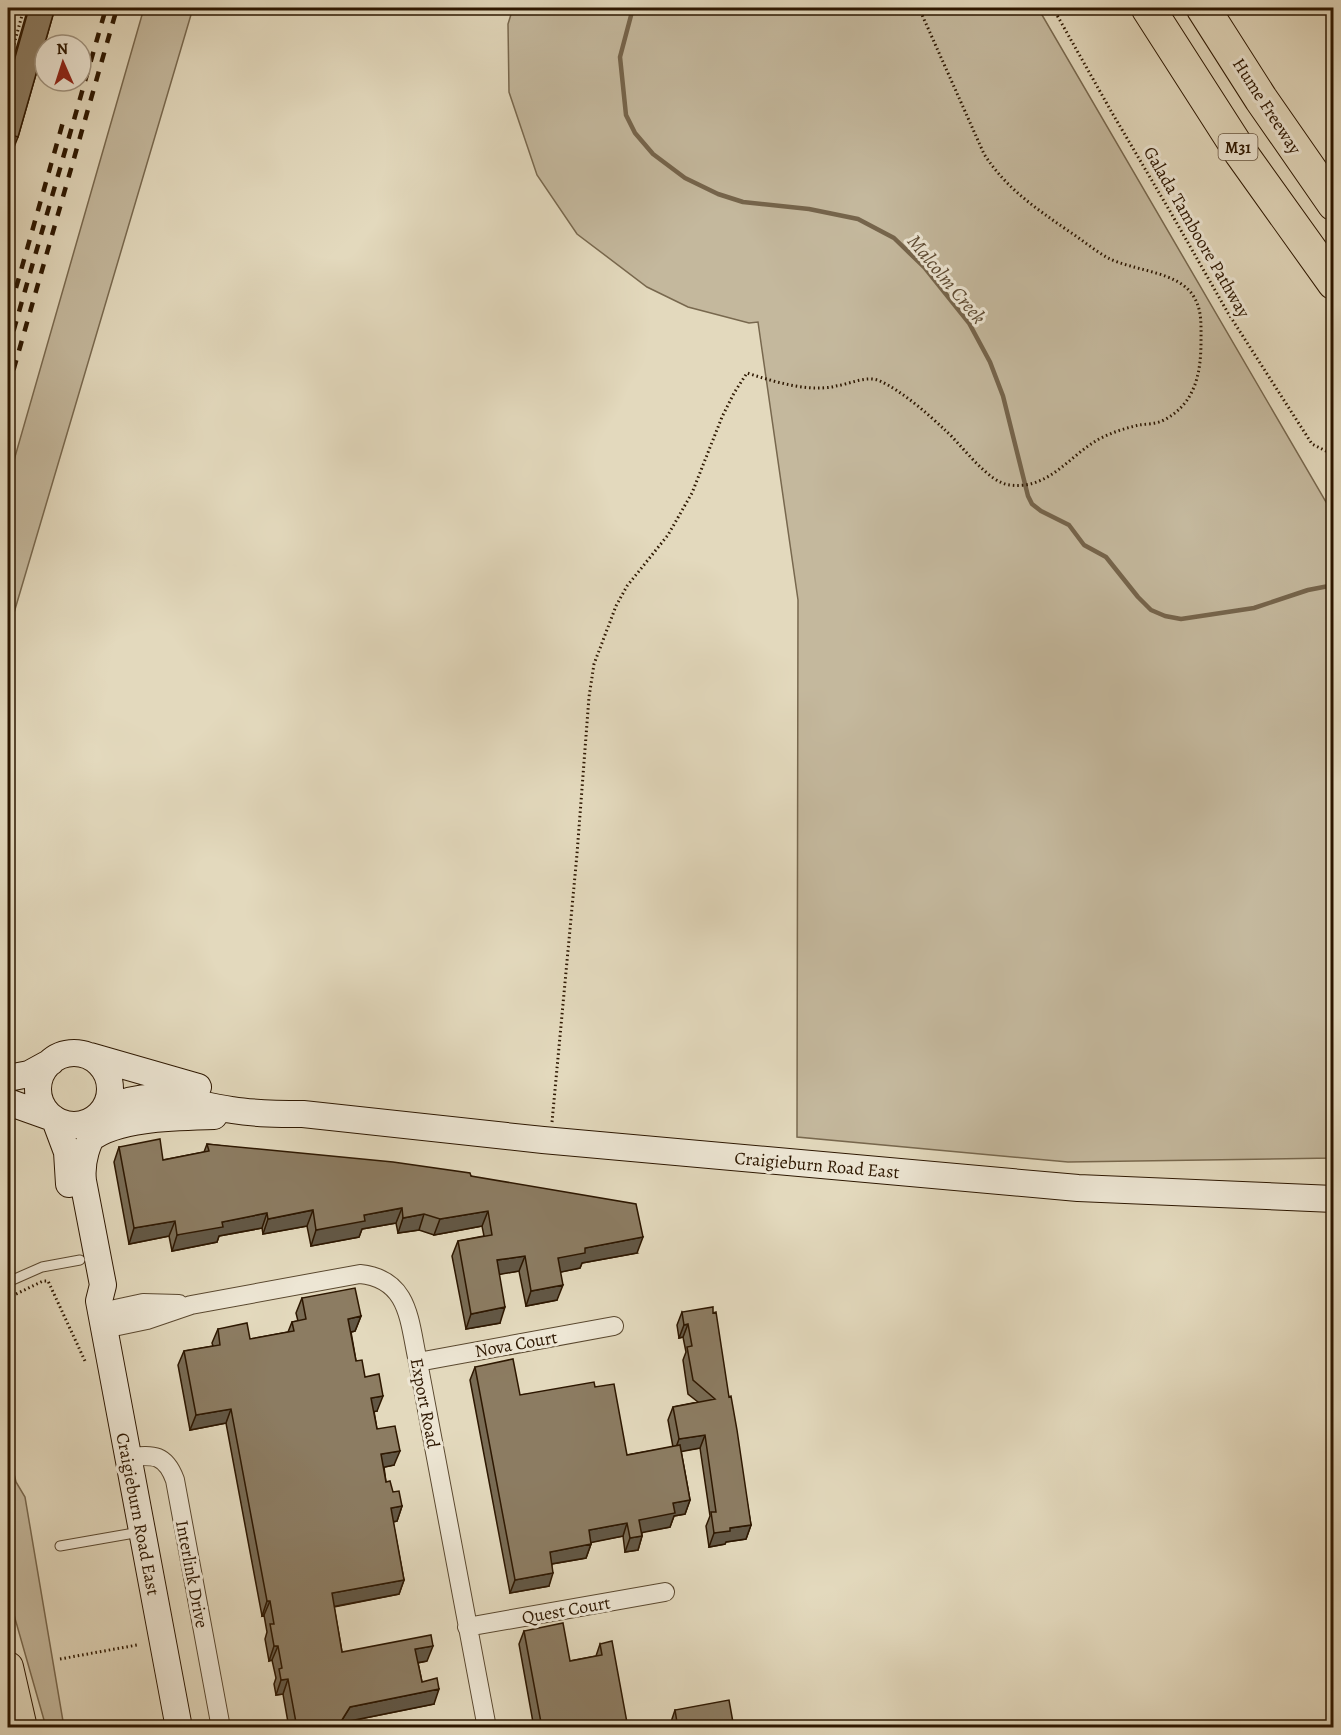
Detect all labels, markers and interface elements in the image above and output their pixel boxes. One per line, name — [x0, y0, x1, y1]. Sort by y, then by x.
north arrow — [33, 33, 93, 93]
text: N — [56, 38, 69, 60]
street label: Hume Freeway — [1227, 53, 1308, 160]
road number: M31 — [1218, 134, 1258, 160]
street label: Galada Tamboore Pathway — [1138, 142, 1256, 323]
water label: Malcolm Creek — [901, 229, 992, 330]
street label: Craigieburn Road East — [734, 1146, 900, 1184]
street label: Nova Court — [473, 1325, 559, 1363]
street label: Export Road — [404, 1356, 446, 1451]
street label: Craigieburn Road East — [110, 1431, 166, 1597]
street label: Interlink Drive — [170, 1518, 214, 1630]
street label: Quest Court — [520, 1590, 612, 1630]

